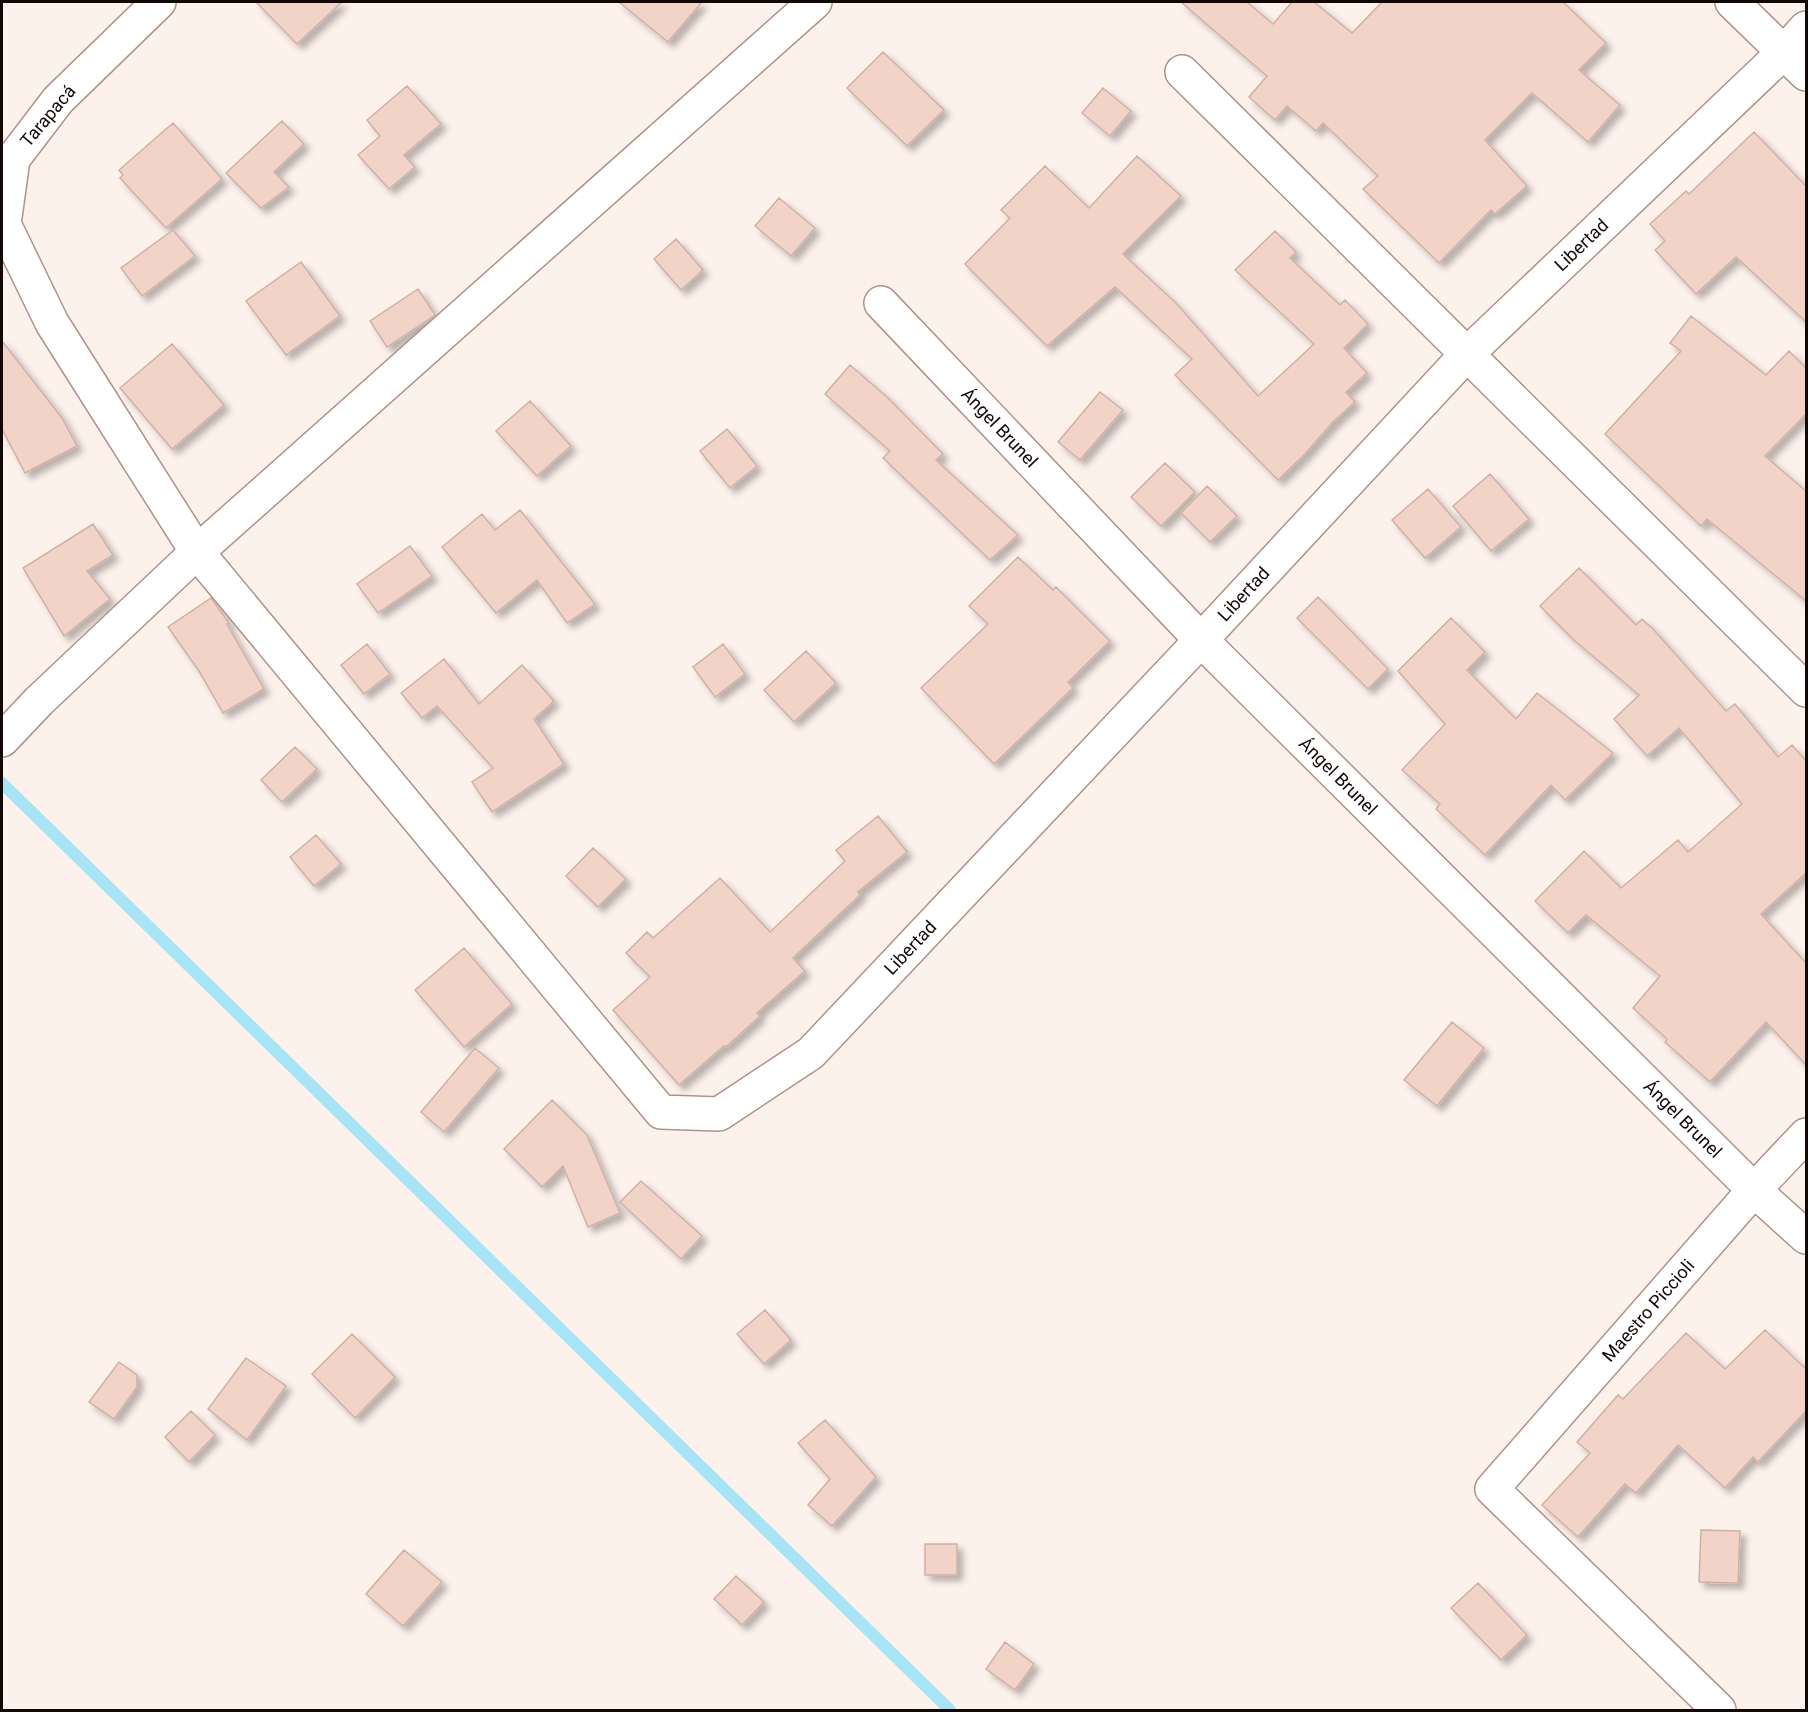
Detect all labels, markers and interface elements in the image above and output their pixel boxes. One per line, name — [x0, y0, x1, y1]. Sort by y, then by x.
street label: Tarapacá — [16, 81, 80, 151]
street label: Libertad — [1550, 214, 1612, 275]
street label: Ángel Brunel — [957, 383, 1042, 471]
street label: Libertad — [1213, 562, 1274, 625]
street label: Ángel Brunel — [1295, 733, 1382, 819]
street label: Libertad — [880, 916, 940, 979]
street label: Ángel Brunel — [1640, 1075, 1726, 1162]
street label: Maestro Piccioli — [1598, 1255, 1698, 1366]

